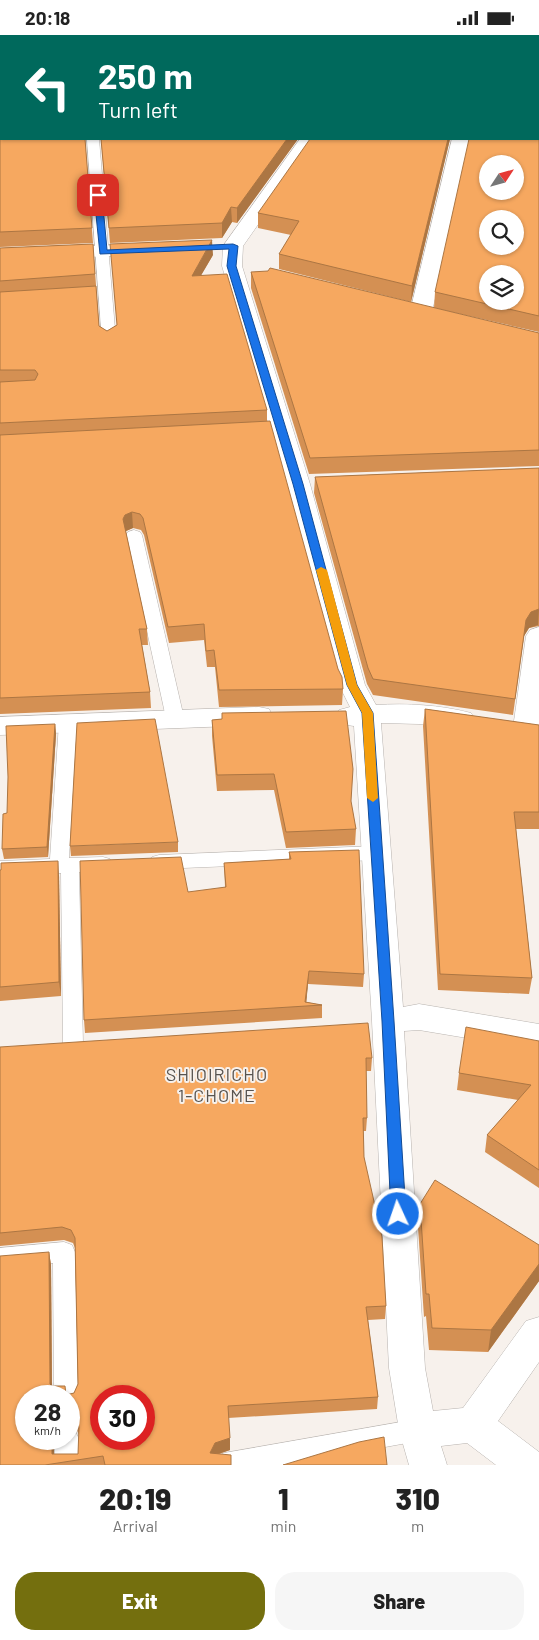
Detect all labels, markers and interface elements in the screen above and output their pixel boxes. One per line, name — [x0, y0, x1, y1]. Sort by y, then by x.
text: 20:18 — [25, 6, 70, 29]
text: 250 m — [98, 54, 193, 96]
icon: left — [15, 55, 80, 120]
text: Turn left — [98, 96, 178, 122]
north arrow — [479, 155, 524, 200]
map controls — [479, 155, 524, 310]
pin — [77, 174, 119, 216]
icon: arrive — [84, 181, 112, 209]
button: search — [479, 210, 524, 255]
button: layers — [479, 265, 524, 310]
district label: SHIOIRICHO 1-CHOME — [166, 1063, 268, 1106]
position arrow — [371, 1187, 423, 1239]
speed limit sign: 30 — [90, 1385, 155, 1450]
text: 28 — [34, 1396, 61, 1426]
text: km/h — [34, 1423, 61, 1437]
text: 20:19 — [99, 1480, 171, 1516]
text: 1 — [278, 1480, 289, 1516]
text: 310 — [396, 1480, 440, 1516]
text: Arrival — [113, 1516, 158, 1535]
text: min — [270, 1516, 296, 1535]
text: m — [411, 1516, 424, 1535]
button: Exit — [15, 1572, 265, 1630]
button: Share — [275, 1572, 524, 1630]

